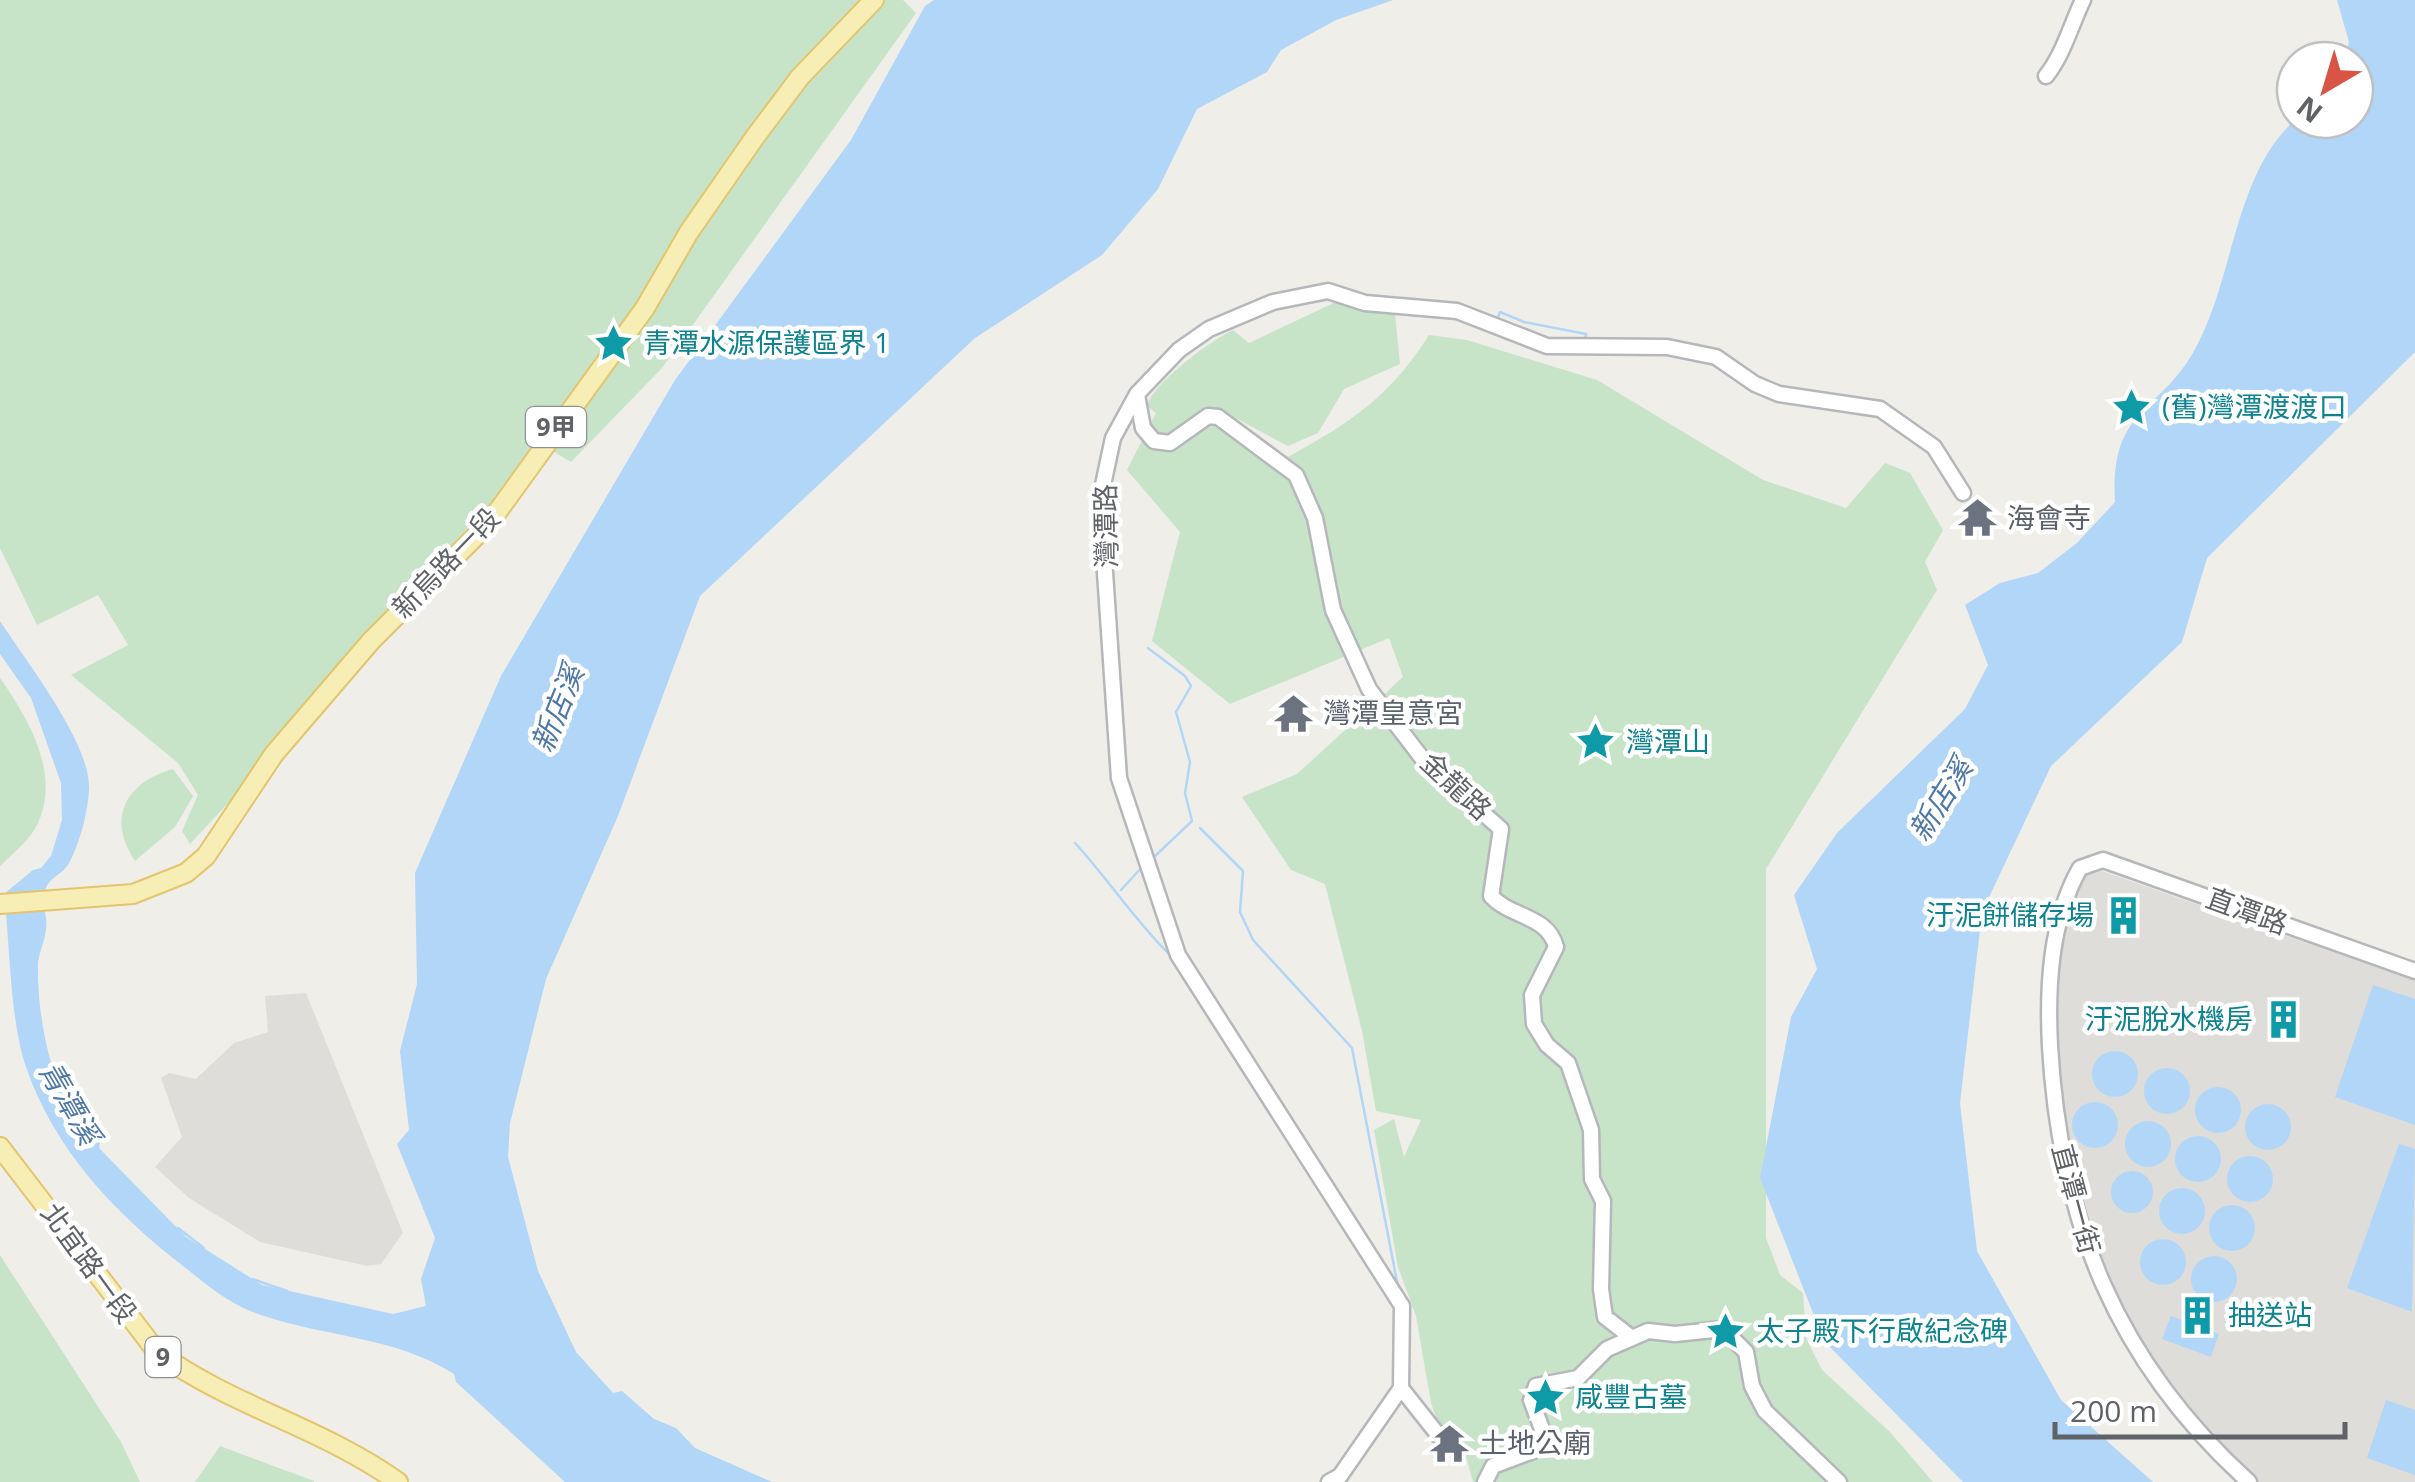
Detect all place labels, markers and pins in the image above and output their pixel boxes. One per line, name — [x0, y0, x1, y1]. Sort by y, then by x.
place icon: 青潭水源保護區界 1 — [592, 322, 634, 364]
place label: 青潭水源保護區界 1 — [643, 323, 890, 361]
place icon: (舊)灣潭渡渡口 — [2111, 386, 2153, 428]
place label: (舊)灣潭渡渡口 — [2162, 387, 2347, 425]
temple icon: 海會寺 — [1956, 497, 1998, 539]
place label: 海會寺 — [2007, 498, 2091, 536]
temple icon: 灣潭皇意宮 — [1272, 692, 1314, 734]
place label: 灣潭皇意宮 — [1323, 693, 1463, 731]
place icon: 灣潭山 — [1575, 721, 1617, 763]
place label: 灣潭山 — [1626, 722, 1710, 760]
building icon: 汙泥餅儲存場 — [2103, 894, 2145, 936]
place label: 汙泥餅儲存場 — [1926, 895, 2094, 933]
building icon: 汙泥脫水機房 — [2262, 998, 2304, 1040]
place label: 汙泥脫水機房 — [2085, 999, 2253, 1037]
building icon: 抽送站 — [2177, 1294, 2219, 1336]
place label: 抽送站 — [2228, 1295, 2312, 1333]
place icon: 太子殿下行啟紀念碑 — [1705, 1310, 1747, 1352]
place label: 太子殿下行啟紀念碑 — [1756, 1311, 2008, 1349]
place icon: 咸豐古墓 — [1524, 1376, 1566, 1418]
place label: 咸豐古墓 — [1575, 1377, 1687, 1415]
temple icon: 土地公廟 — [1428, 1422, 1470, 1464]
place label: 土地公廟 — [1479, 1423, 1591, 1461]

